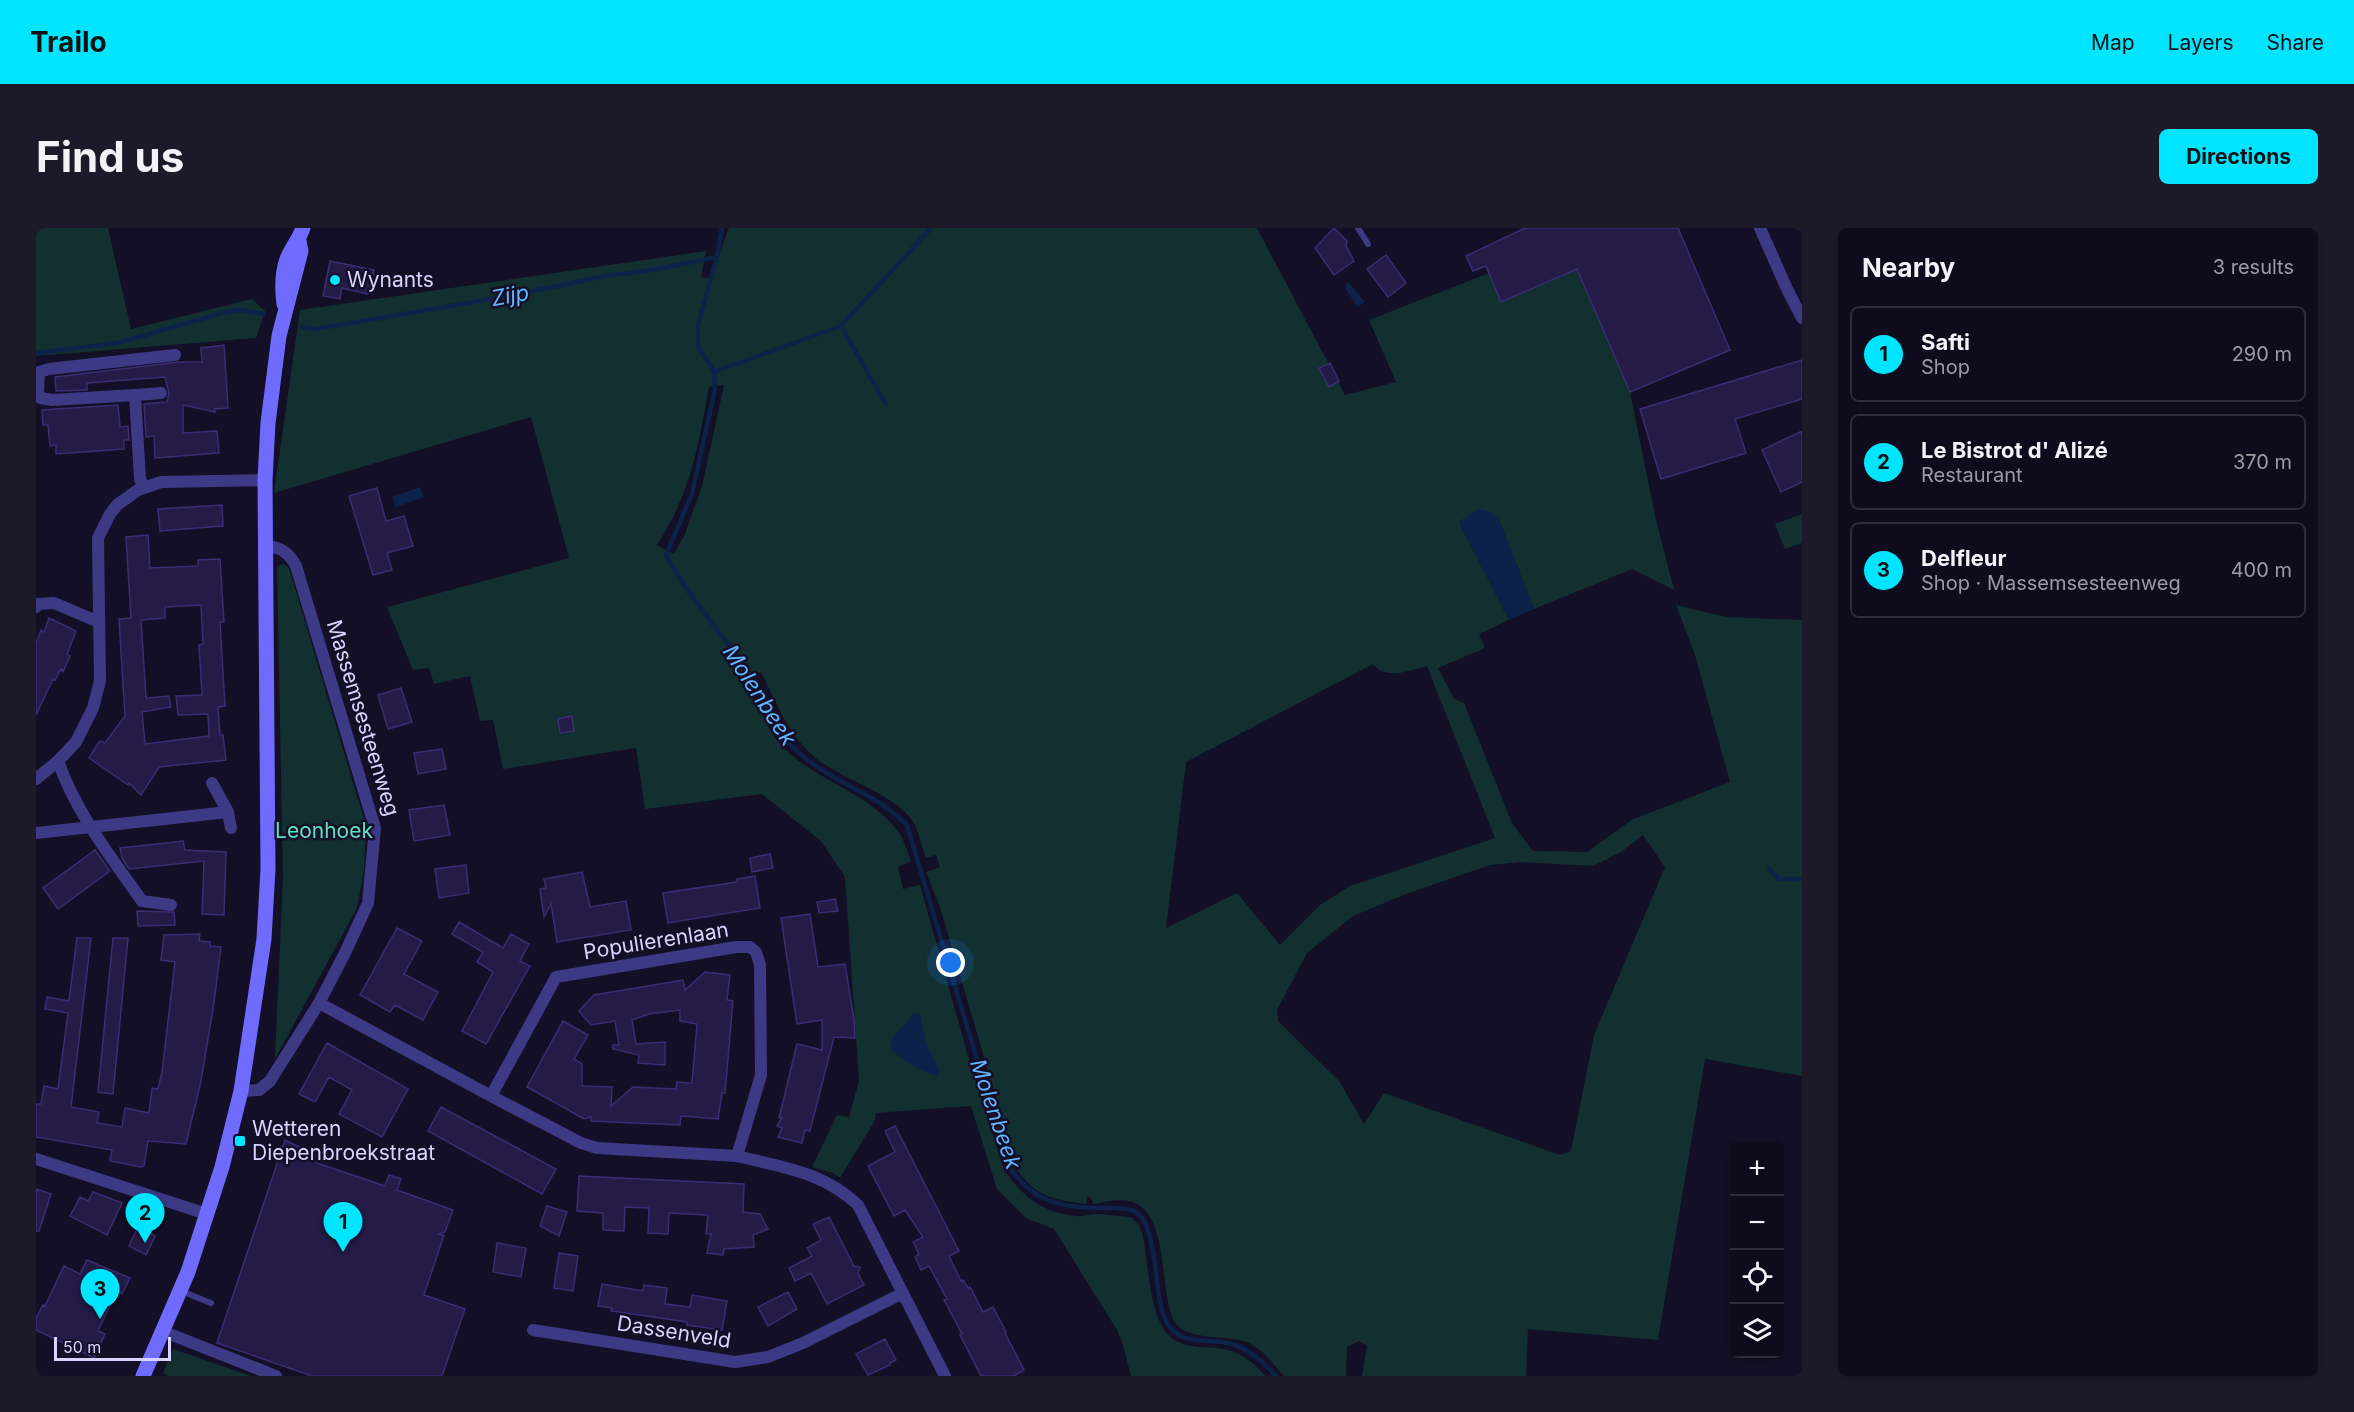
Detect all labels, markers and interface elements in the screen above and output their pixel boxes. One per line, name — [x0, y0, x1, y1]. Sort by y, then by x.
text: Trailo — [30, 25, 107, 59]
text: Map — [2091, 30, 2135, 55]
text: Layers — [2168, 30, 2234, 55]
text: Share — [2267, 30, 2324, 55]
button: Directions — [2159, 129, 2318, 184]
text: Find us — [36, 131, 184, 182]
text: Nearby — [1862, 252, 1955, 283]
text: 3 results — [2213, 255, 2294, 279]
place label: Wynants — [347, 267, 434, 292]
marker: Wynants — [328, 273, 342, 287]
water label: Zijp — [489, 279, 531, 311]
text: Safti — [1921, 329, 1970, 355]
text: 1 — [1879, 342, 1888, 366]
text: 290 m — [2232, 342, 2292, 366]
text: Shop — [1921, 355, 1970, 379]
text: Le Bistrot d' Alizé — [1921, 437, 2108, 463]
text: 2 — [1877, 450, 1890, 474]
text: 370 m — [2233, 450, 2292, 474]
text: Restaurant — [1921, 463, 2023, 487]
text: Delfleur — [1921, 545, 2006, 571]
text: 3 — [1877, 558, 1890, 582]
text: 400 m — [2231, 558, 2292, 582]
text: Shop · Massemsesteenweg — [1921, 571, 2181, 595]
street label: Massemsesteenweg — [322, 617, 405, 819]
water label: Molenbeek — [718, 640, 803, 751]
park label: Leonhoek — [275, 818, 373, 843]
street label: Populierenlaan — [581, 917, 730, 964]
your location — [936, 948, 965, 977]
water label: Molenbeek — [965, 1055, 1027, 1173]
place label: Wetteren Diepenbroekstraat — [252, 1116, 435, 1165]
marker: Wetteren Diepenbroekstraat — [233, 1134, 247, 1148]
map controls — [1730, 1142, 1784, 1358]
button: + — [1730, 1142, 1784, 1196]
pin: 2 — [126, 1194, 164, 1243]
button: − — [1730, 1196, 1784, 1250]
pin: 1 — [324, 1202, 362, 1252]
button: locate — [1730, 1250, 1784, 1304]
pin: 3 — [80, 1270, 120, 1319]
button: layers — [1730, 1304, 1784, 1358]
street label: Dassenveld — [615, 1310, 733, 1353]
scale bar — [54, 1334, 171, 1362]
text: 50 m — [63, 1337, 101, 1357]

